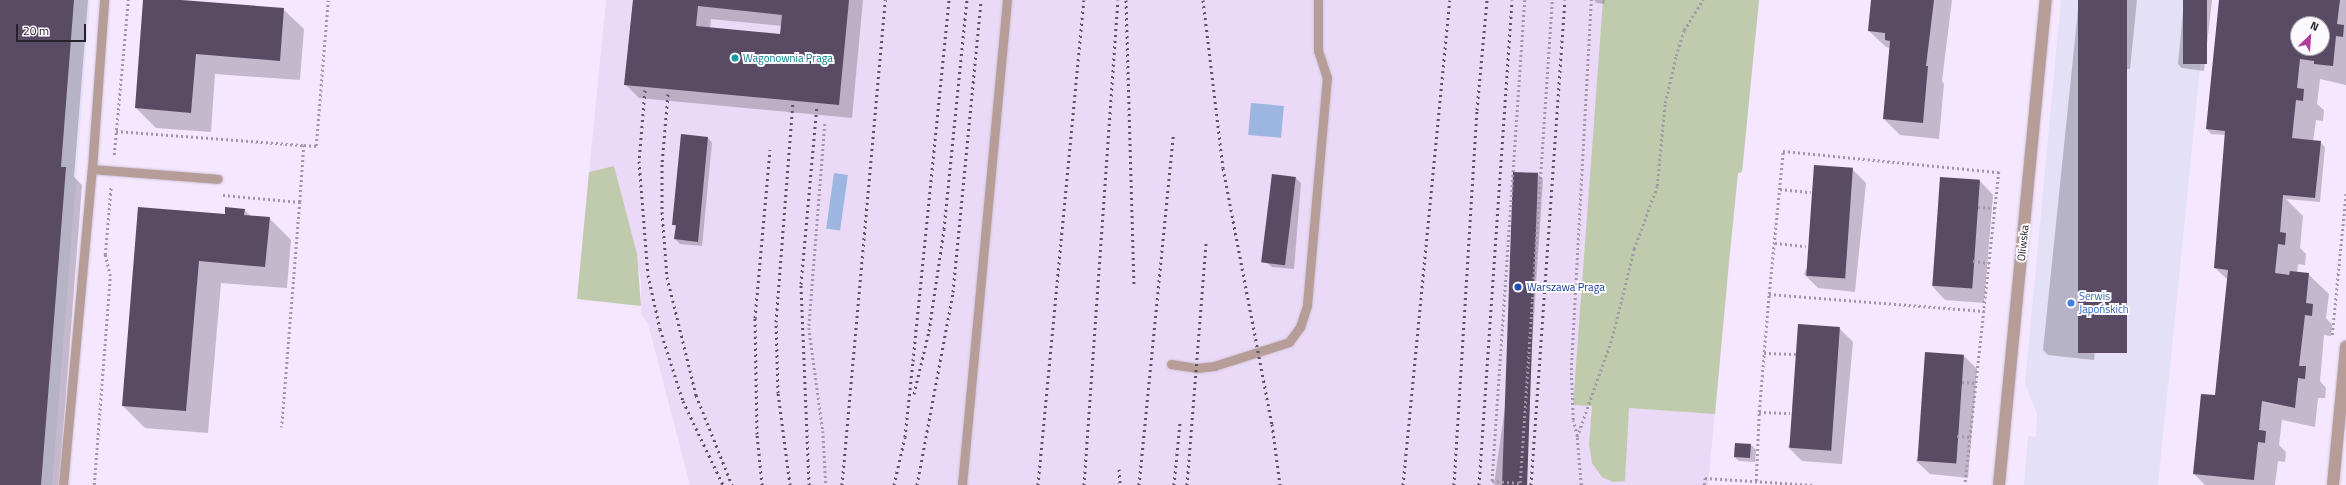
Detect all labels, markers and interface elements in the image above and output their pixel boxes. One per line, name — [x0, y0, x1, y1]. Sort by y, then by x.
scale bar — [18, 16, 88, 42]
north arrow — [2290, 16, 2330, 56]
text: N — [2308, 17, 2321, 35]
text: 20 m — [23, 21, 49, 40]
place label: Wagonownia Praga — [743, 51, 833, 65]
marker: Wagonownia Praga — [730, 53, 740, 63]
street label: Oliwska — [2015, 224, 2031, 262]
place label: Warszawa Praga — [1527, 280, 1605, 294]
marker: Warszawa Praga — [1512, 281, 1524, 293]
place label: Serwis Japońskich — [2079, 290, 2129, 316]
marker: Serwis Japońskich — [2066, 298, 2076, 308]

